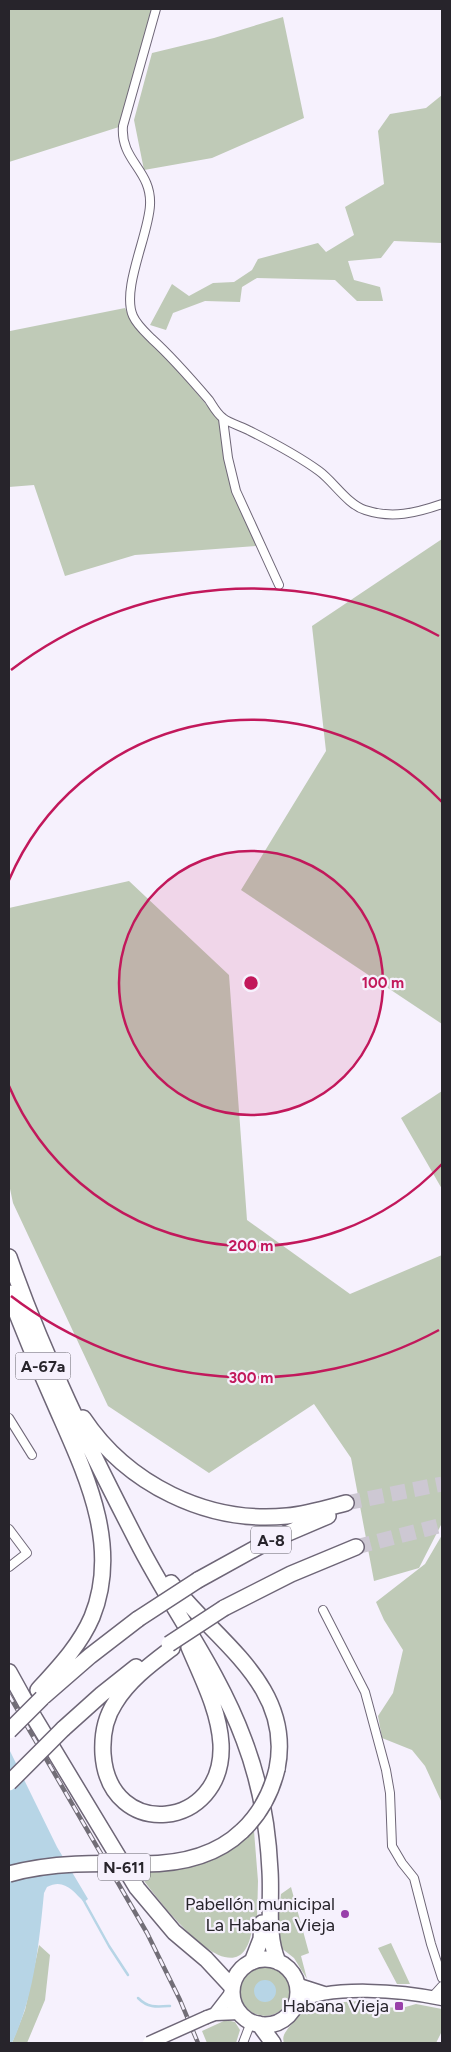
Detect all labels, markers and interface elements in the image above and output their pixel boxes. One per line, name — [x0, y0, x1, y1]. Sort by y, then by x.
centre of rings — [242, 974, 260, 992]
text: 100 m — [362, 974, 404, 992]
text: 200 m — [229, 1237, 273, 1255]
road number: A-67a — [15, 1352, 70, 1380]
text: 300 m — [229, 1369, 273, 1387]
road number: A-8 — [251, 1526, 291, 1554]
road number: N-611 — [98, 1854, 150, 1880]
place label: Pabellón municipal La Habana Vieja — [185, 1893, 335, 1936]
marker: Pabellón municipal La Habana Vieja — [339, 1908, 351, 1920]
place label: Habana Vieja — [282, 1995, 389, 2017]
marker: Habana Vieja — [393, 2000, 405, 2012]

